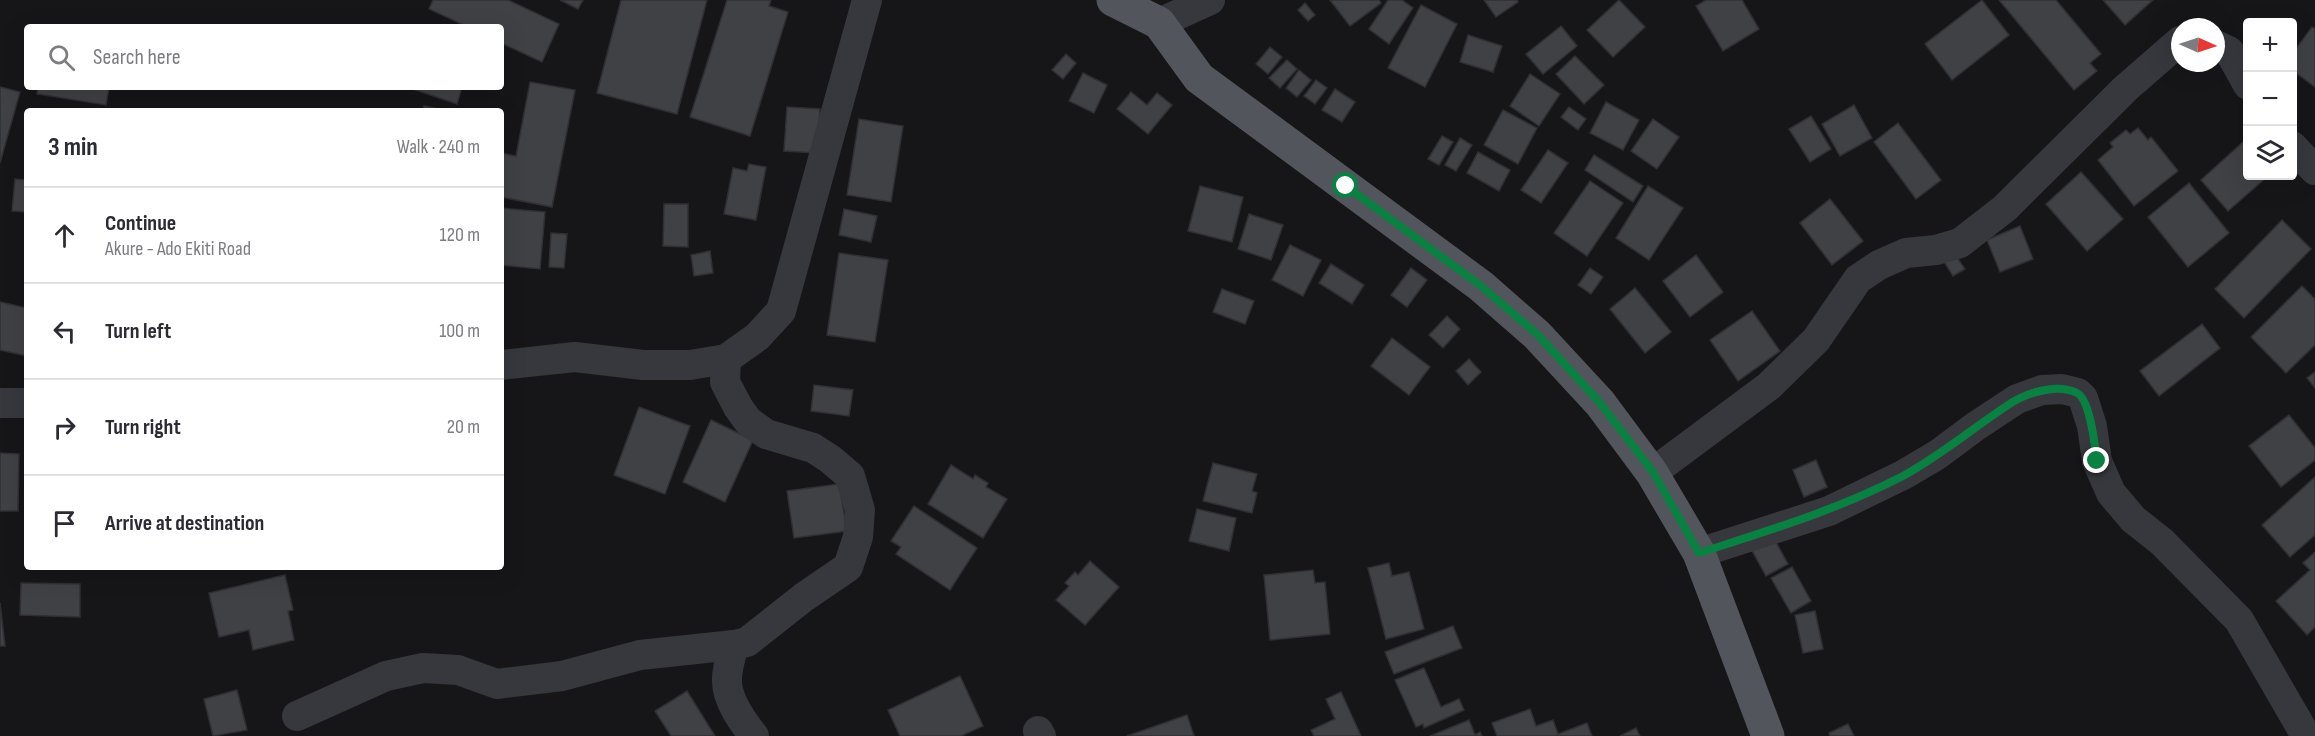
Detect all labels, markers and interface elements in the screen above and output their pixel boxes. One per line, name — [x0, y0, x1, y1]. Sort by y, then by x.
north arrow — [2171, 18, 2225, 72]
map controls — [2243, 18, 2297, 180]
button: + — [2243, 18, 2297, 72]
search box — [24, 24, 504, 90]
icon: search — [45, 41, 78, 74]
text: Search here — [93, 44, 180, 71]
button: − — [2243, 72, 2297, 126]
button: layers — [2243, 126, 2297, 180]
text: 3 min — [48, 132, 98, 163]
text: Walk · 240 m — [397, 135, 480, 159]
route start — [1332, 172, 1358, 198]
text: Continue — [105, 210, 176, 237]
icon: ahead — [48, 219, 81, 252]
text: 120 m — [440, 223, 480, 247]
text: Akure - Ado Ekiti Road — [105, 237, 251, 261]
icon: left — [48, 315, 81, 348]
text: Turn left — [105, 318, 171, 345]
text: 100 m — [439, 319, 480, 343]
icon: right — [48, 411, 81, 444]
text: Turn right — [105, 414, 181, 441]
text: 20 m — [447, 415, 480, 439]
route end — [2083, 447, 2109, 473]
icon: arrive — [48, 507, 81, 540]
text: Arrive at destination — [105, 510, 264, 537]

